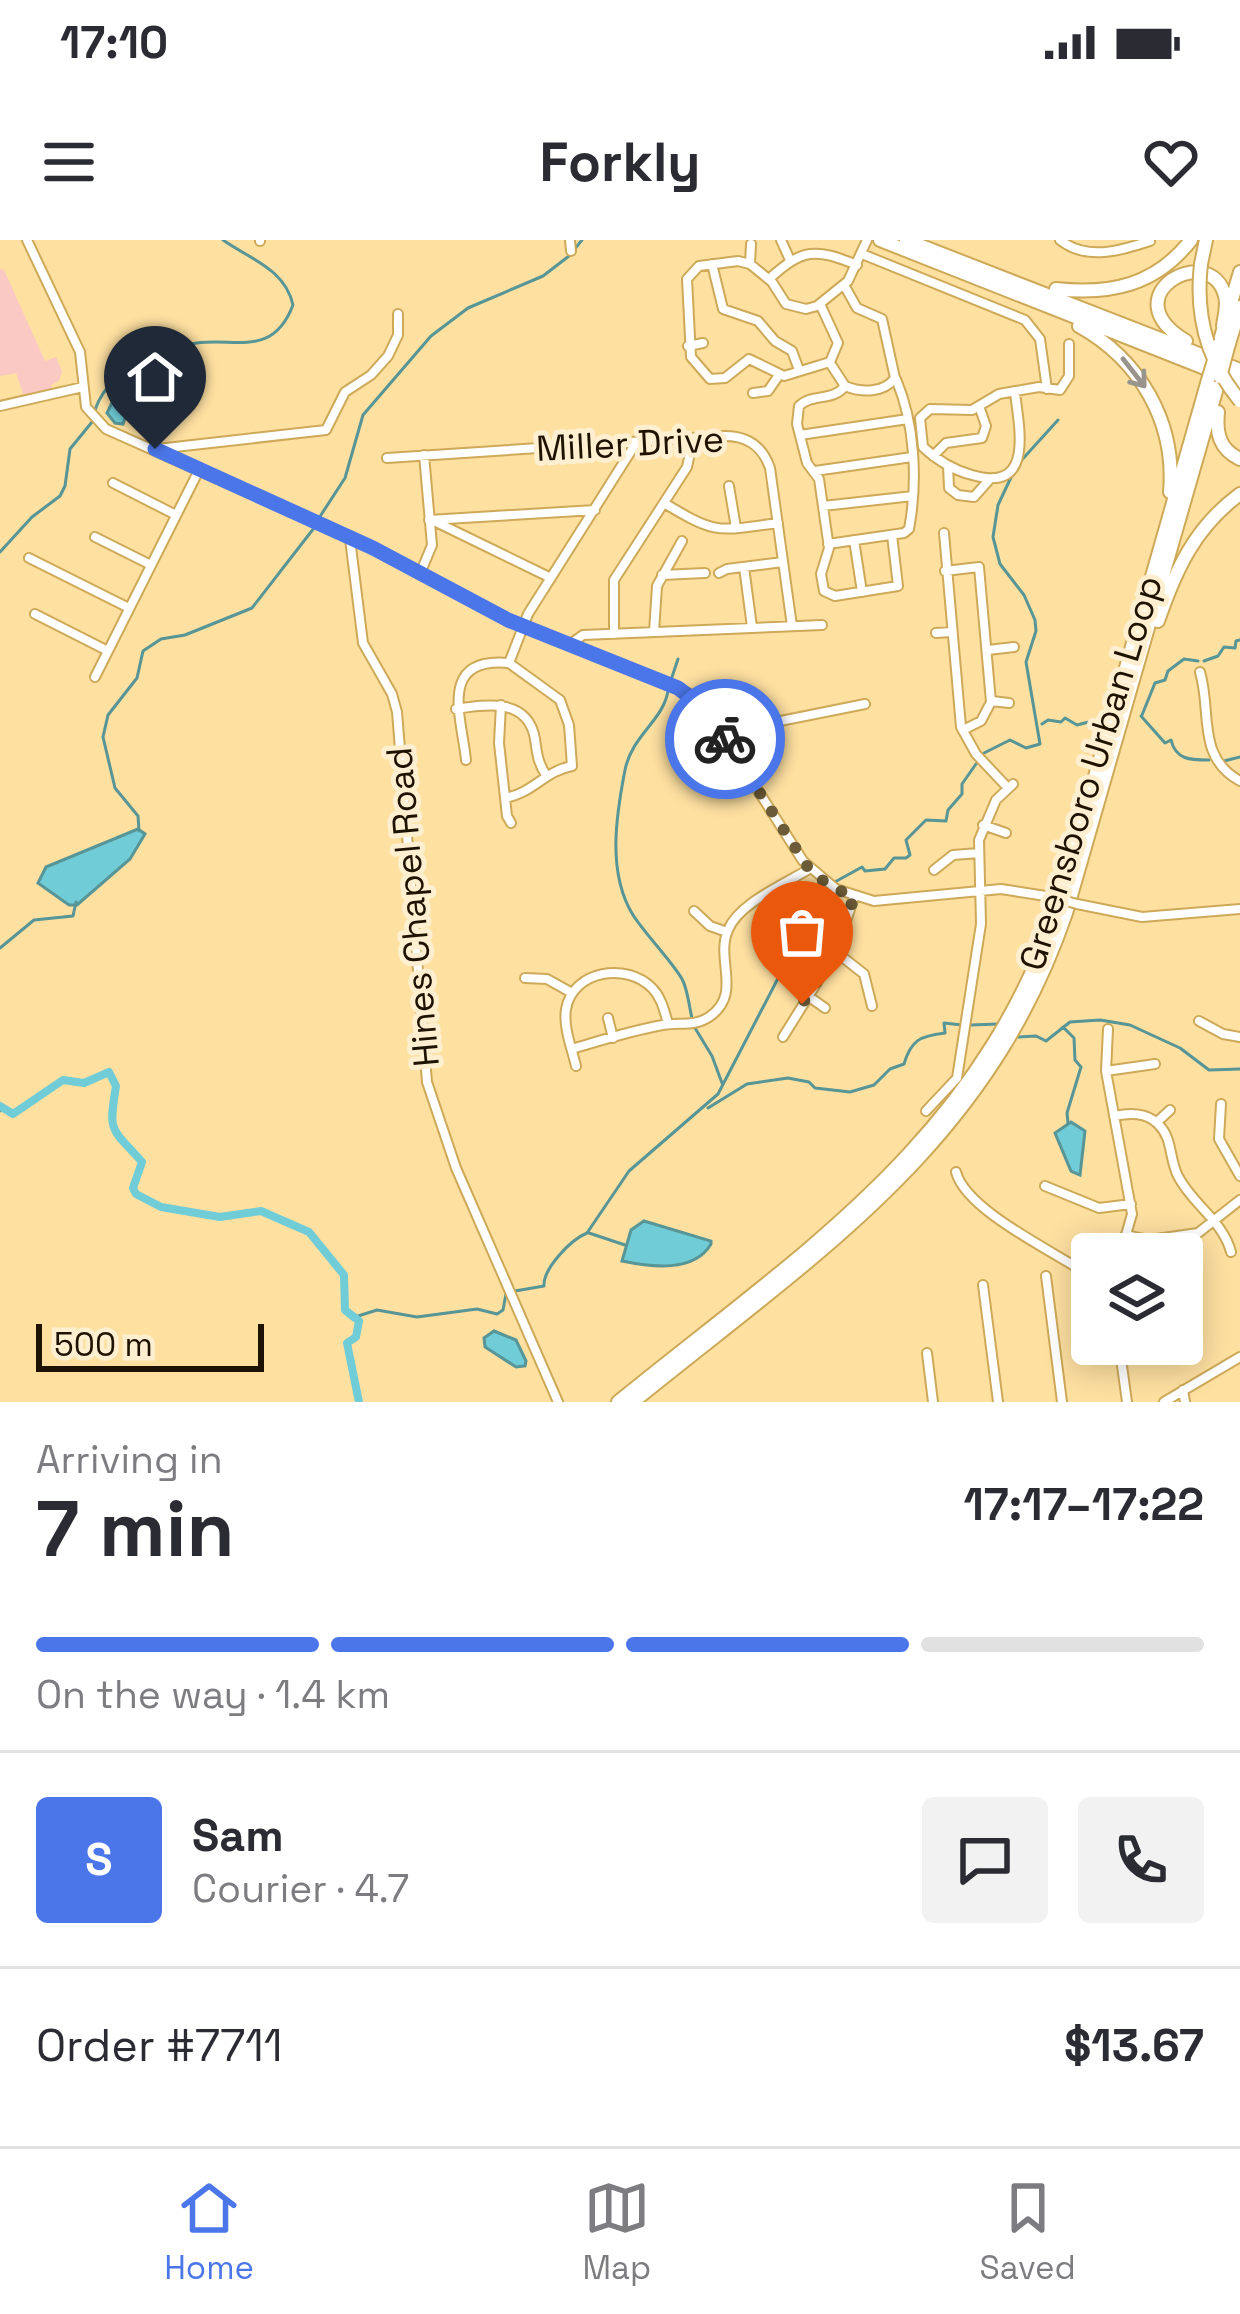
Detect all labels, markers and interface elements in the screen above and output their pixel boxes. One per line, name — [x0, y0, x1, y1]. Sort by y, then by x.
text: 17:10 — [60, 14, 168, 71]
text: Forkly — [539, 128, 701, 197]
icon: menu — [36, 129, 102, 195]
icon: heart — [1138, 129, 1204, 195]
pin — [104, 326, 206, 449]
icon: home — [122, 344, 188, 410]
one-way arrow — [1121, 357, 1147, 389]
street label: Miller Drive — [535, 416, 725, 472]
street label: Greensboro Urban Loop — [1009, 570, 1173, 976]
courier — [665, 679, 785, 799]
icon: bike — [692, 706, 758, 772]
street label: Hines Chapel Road — [376, 745, 450, 1069]
pin — [751, 881, 853, 1004]
icon: bag — [769, 899, 835, 965]
map controls — [1071, 1233, 1203, 1365]
button: layers — [1071, 1233, 1203, 1365]
scale bar — [36, 1318, 264, 1371]
text: 500 m — [54, 1324, 153, 1366]
text: Arriving in — [36, 1435, 223, 1484]
text: 17:17–17:22 — [964, 1476, 1204, 1533]
text: 7 min — [36, 1479, 234, 1579]
text: On the way · 1.4 km — [36, 1670, 390, 1719]
button: chat — [922, 1797, 1048, 1923]
button: phone — [1078, 1797, 1204, 1923]
text: Sam — [192, 1807, 284, 1864]
text: S — [85, 1831, 113, 1888]
text: Courier · 4.7 — [192, 1864, 409, 1913]
text: Order #7711 — [36, 2017, 283, 2074]
text: $13.67 — [1064, 2017, 1204, 2074]
tab: Home — [164, 2175, 254, 2289]
tab: Map — [582, 2175, 651, 2289]
tab: Saved — [980, 2175, 1076, 2289]

